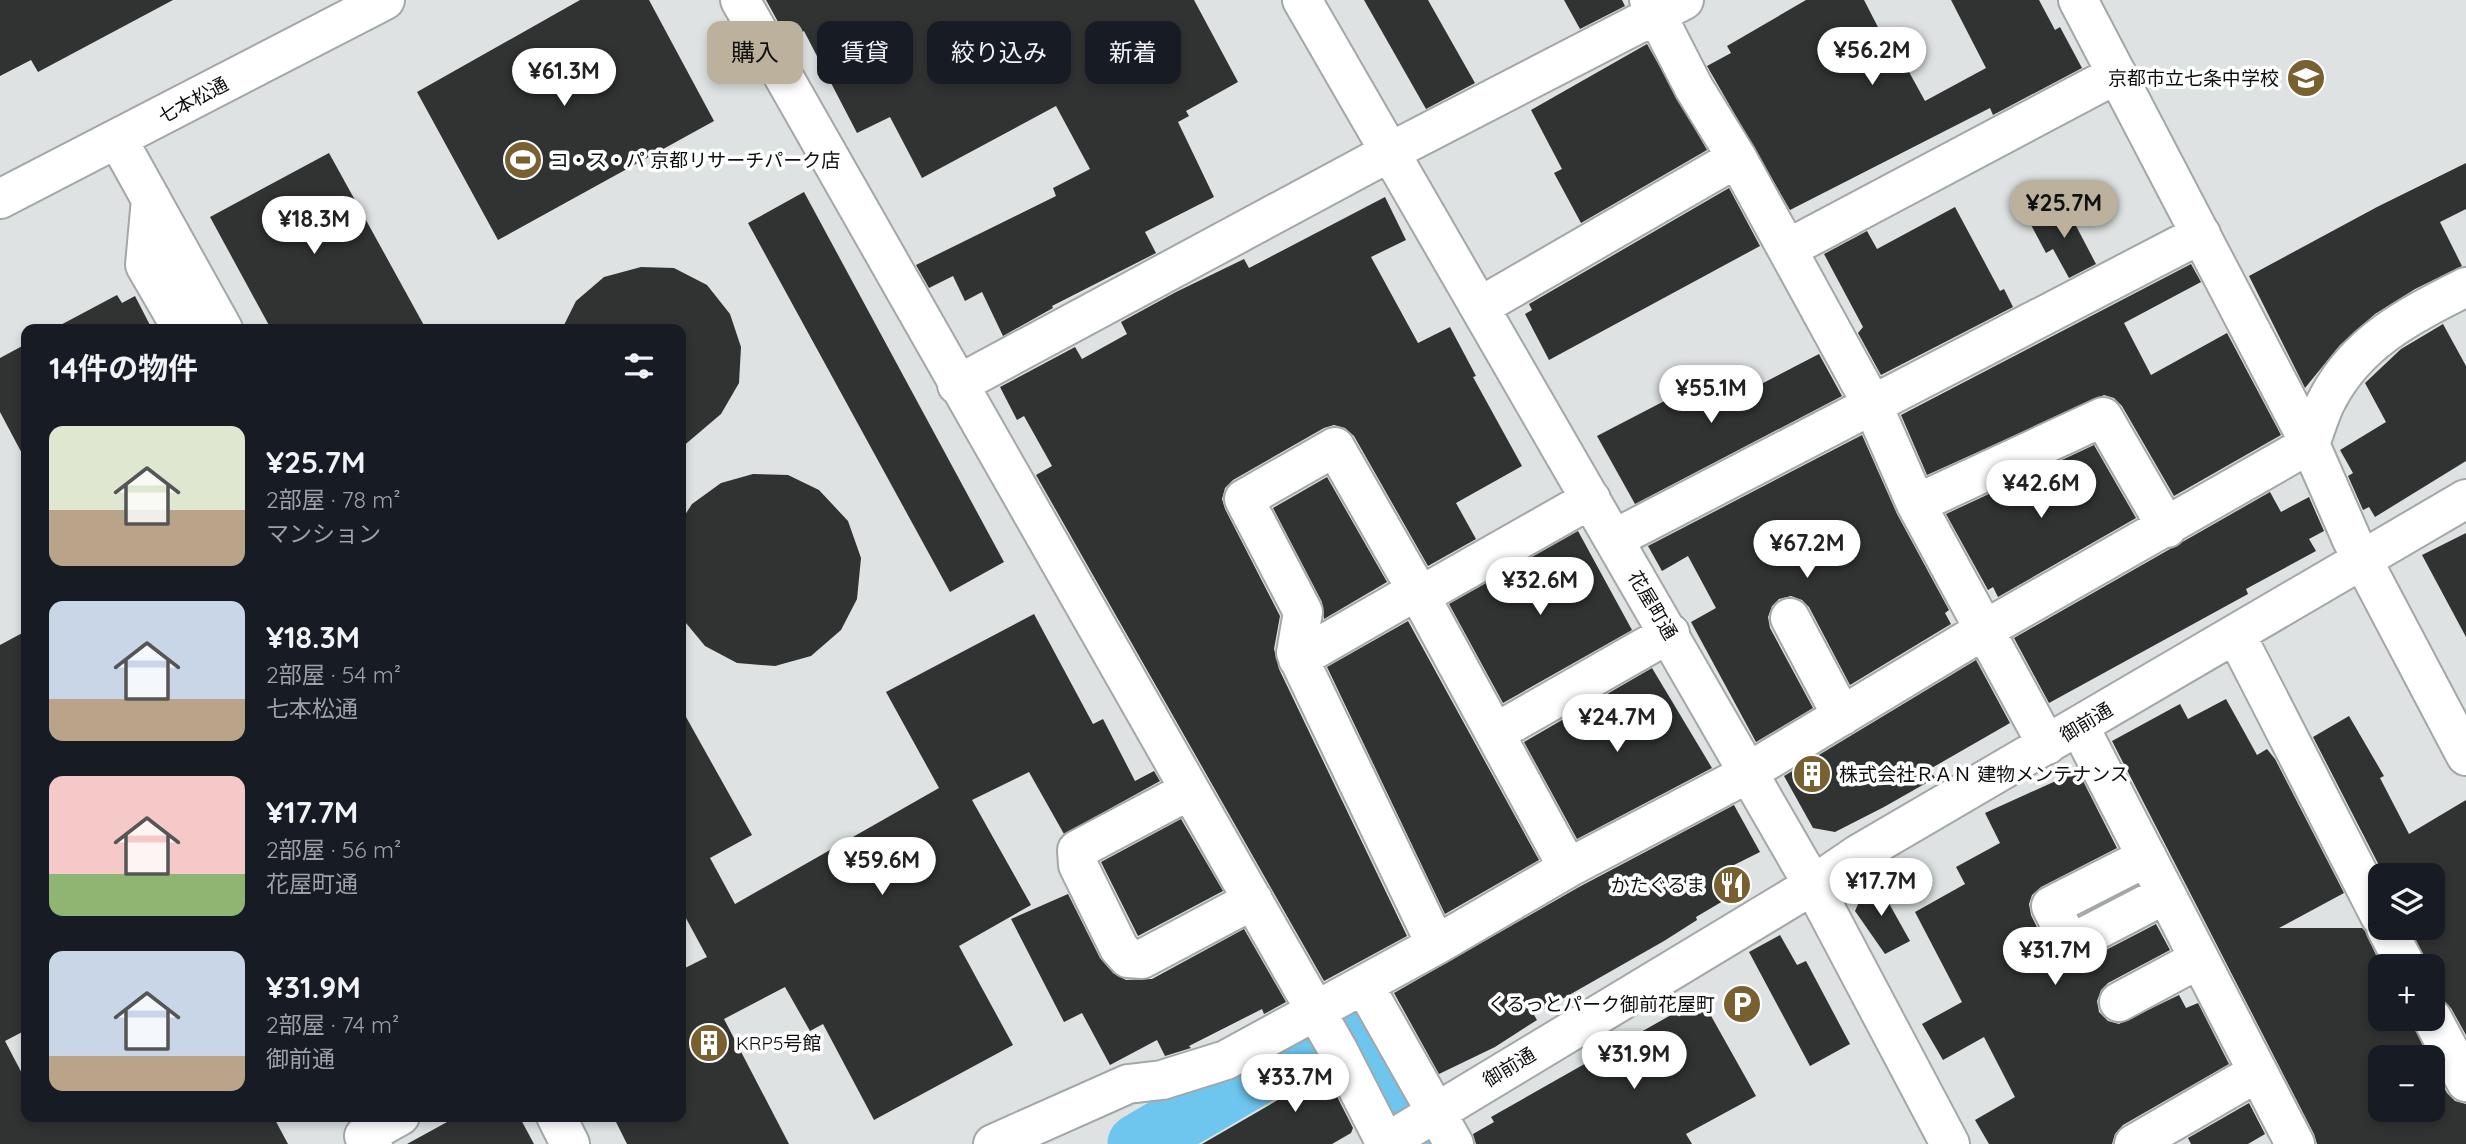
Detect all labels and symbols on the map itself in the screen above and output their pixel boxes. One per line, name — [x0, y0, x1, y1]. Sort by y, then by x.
pin: ¥56.2M — [1815, 28, 1929, 87]
pin: ¥61.3M — [507, 48, 621, 108]
school or university icon: 京都市立七条中学校 — [2285, 57, 2327, 99]
place label: 京都市立七条中学校 — [2108, 66, 2279, 90]
street label: 七本松通 — [154, 72, 232, 128]
sports icon: コ・ス・パ 京都リサーチパーク店 — [502, 139, 544, 181]
place label: コ・ス・パ 京都リサーチパーク店 — [550, 148, 840, 172]
pin: ¥25.7M — [2007, 180, 2121, 240]
pin: ¥18.3M — [257, 196, 371, 256]
pin: ¥55.1M — [1654, 366, 1768, 425]
pin: ¥42.6M — [1984, 461, 2098, 520]
pin: ¥67.2M — [1750, 520, 1864, 580]
pin: ¥32.6M — [1483, 558, 1597, 617]
street label: 花屋町通 — [1623, 566, 1683, 644]
pin: ¥24.7M — [1560, 694, 1674, 754]
street label: 御前通 — [2055, 697, 2117, 747]
building icon: 株式会社ＲＡＮ 建物メンテナンス — [1791, 753, 1833, 795]
place label: 株式会社ＲＡＮ 建物メンテナンス — [1839, 762, 2129, 786]
pin: ¥59.6M — [825, 838, 939, 897]
pin: ¥17.7M — [1824, 858, 1938, 918]
restaurant icon: かたぐるま — [1711, 864, 1753, 906]
place label: かたぐるま — [1610, 873, 1705, 897]
pin: ¥31.7M — [1998, 928, 2112, 987]
parking icon: くるっとパーク御前花屋町 — [1721, 983, 1763, 1025]
place label: くるっとパーク御前花屋町 — [1487, 992, 1715, 1016]
building icon: KRP5号館 — [688, 1022, 730, 1064]
place label: KRP5号館 — [736, 1031, 821, 1055]
pin: ¥31.9M — [1577, 1032, 1691, 1091]
street label: 御前通 — [1478, 1042, 1540, 1092]
pin: ¥33.7M — [1238, 1054, 1352, 1114]

